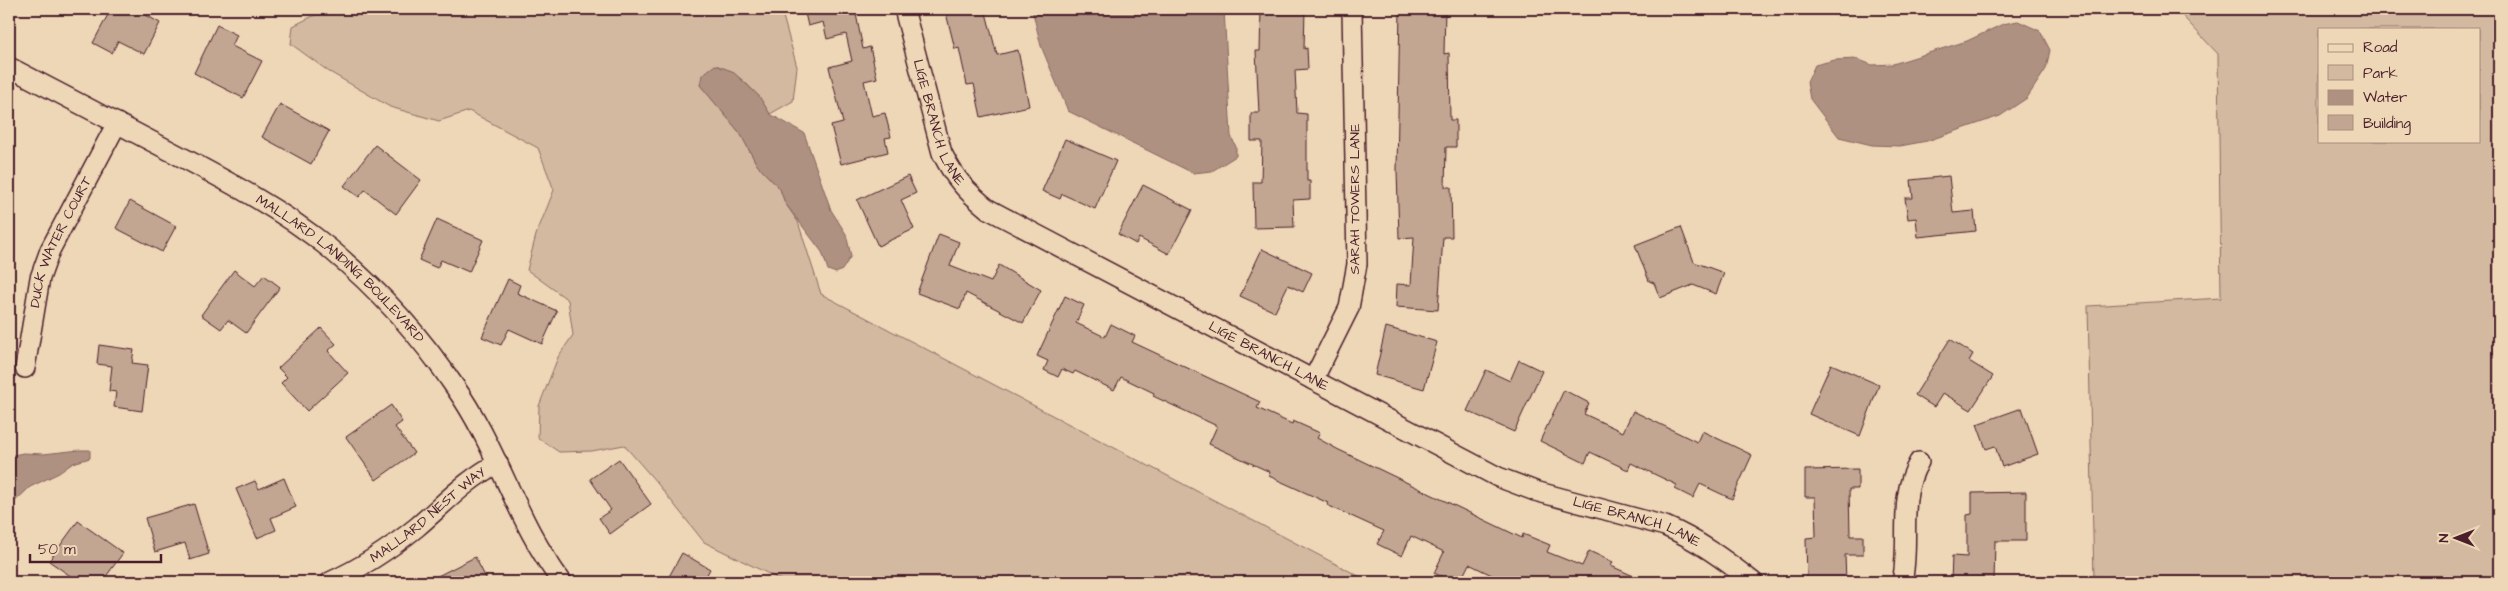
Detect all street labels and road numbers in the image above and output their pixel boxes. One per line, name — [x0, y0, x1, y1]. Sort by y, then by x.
street label: LIGE BRANCH LANE — [908, 57, 970, 191]
street label: SARAH TOWERS LANE — [1345, 123, 1365, 274]
street label: DUCK WATER COURT — [25, 173, 97, 309]
street label: MALLARD LANDING BOULEVARD — [252, 190, 429, 347]
street label: LIGE BRANCH LANE — [1205, 317, 1333, 397]
street label: MALLARD NEST WAY — [366, 462, 490, 568]
street label: LIGE BRANCH LANE — [1571, 492, 1705, 552]

